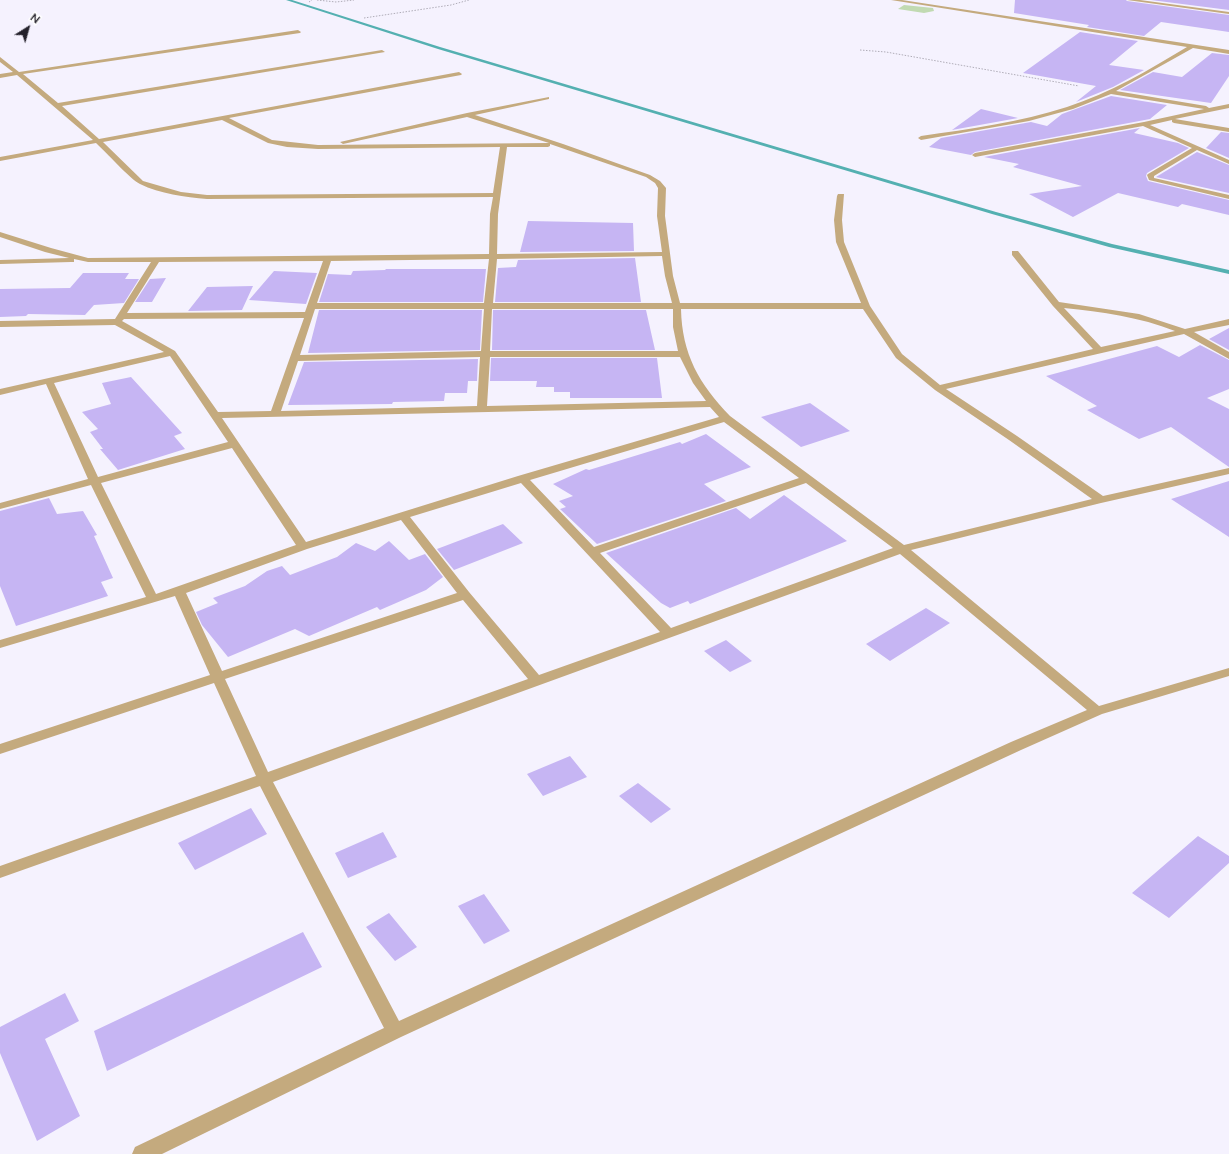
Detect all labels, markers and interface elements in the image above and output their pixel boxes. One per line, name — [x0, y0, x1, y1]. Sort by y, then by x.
north arrow — [8, 8, 48, 48]
text: N — [28, 10, 43, 26]

